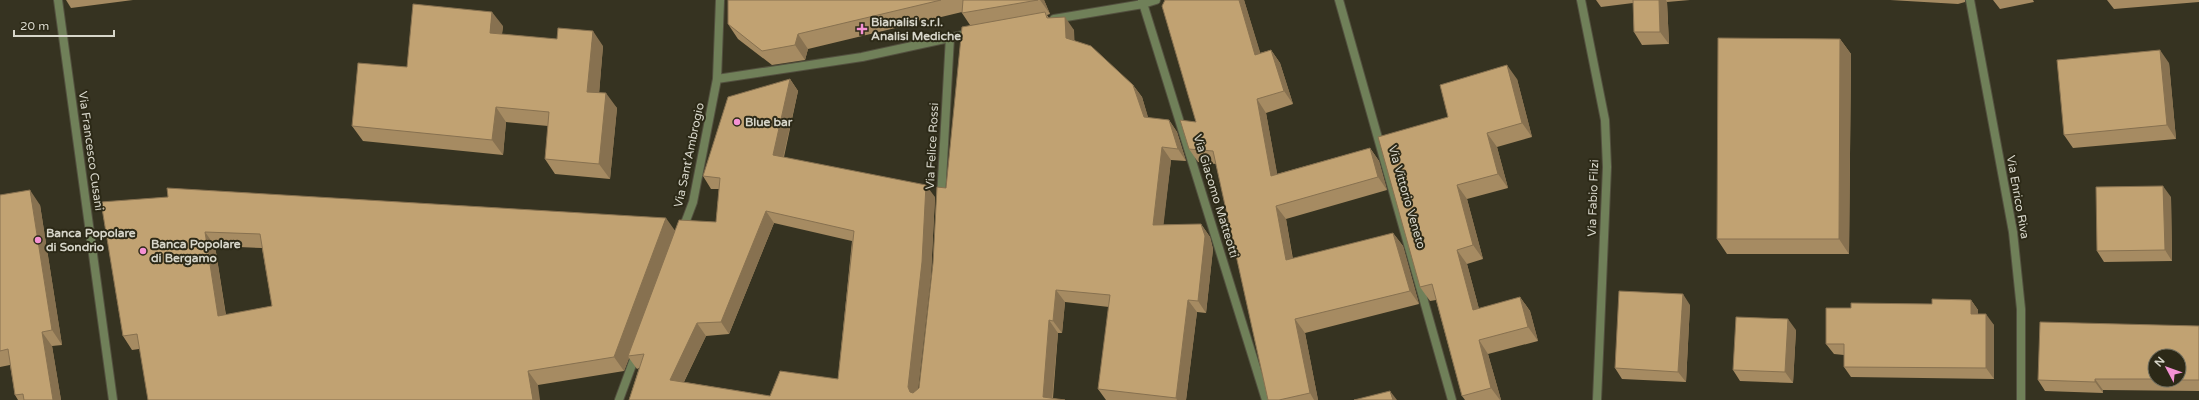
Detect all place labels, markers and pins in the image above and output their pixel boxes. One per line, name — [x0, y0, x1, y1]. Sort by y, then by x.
place label: Bianalisi s.r.l. Analisi Mediche — [871, 15, 961, 43]
marker: Bianalisi s.r.l. Analisi Mediche — [856, 23, 868, 35]
place label: Blue bar — [745, 115, 793, 129]
marker: Blue bar — [732, 117, 742, 127]
place label: Banca Popolare di Sondrio — [46, 226, 136, 254]
marker: Banca Popolare di Sondrio — [33, 235, 43, 245]
place label: Banca Popolare di Bergamo — [151, 237, 241, 266]
marker: Banca Popolare di Bergamo — [138, 246, 148, 256]

